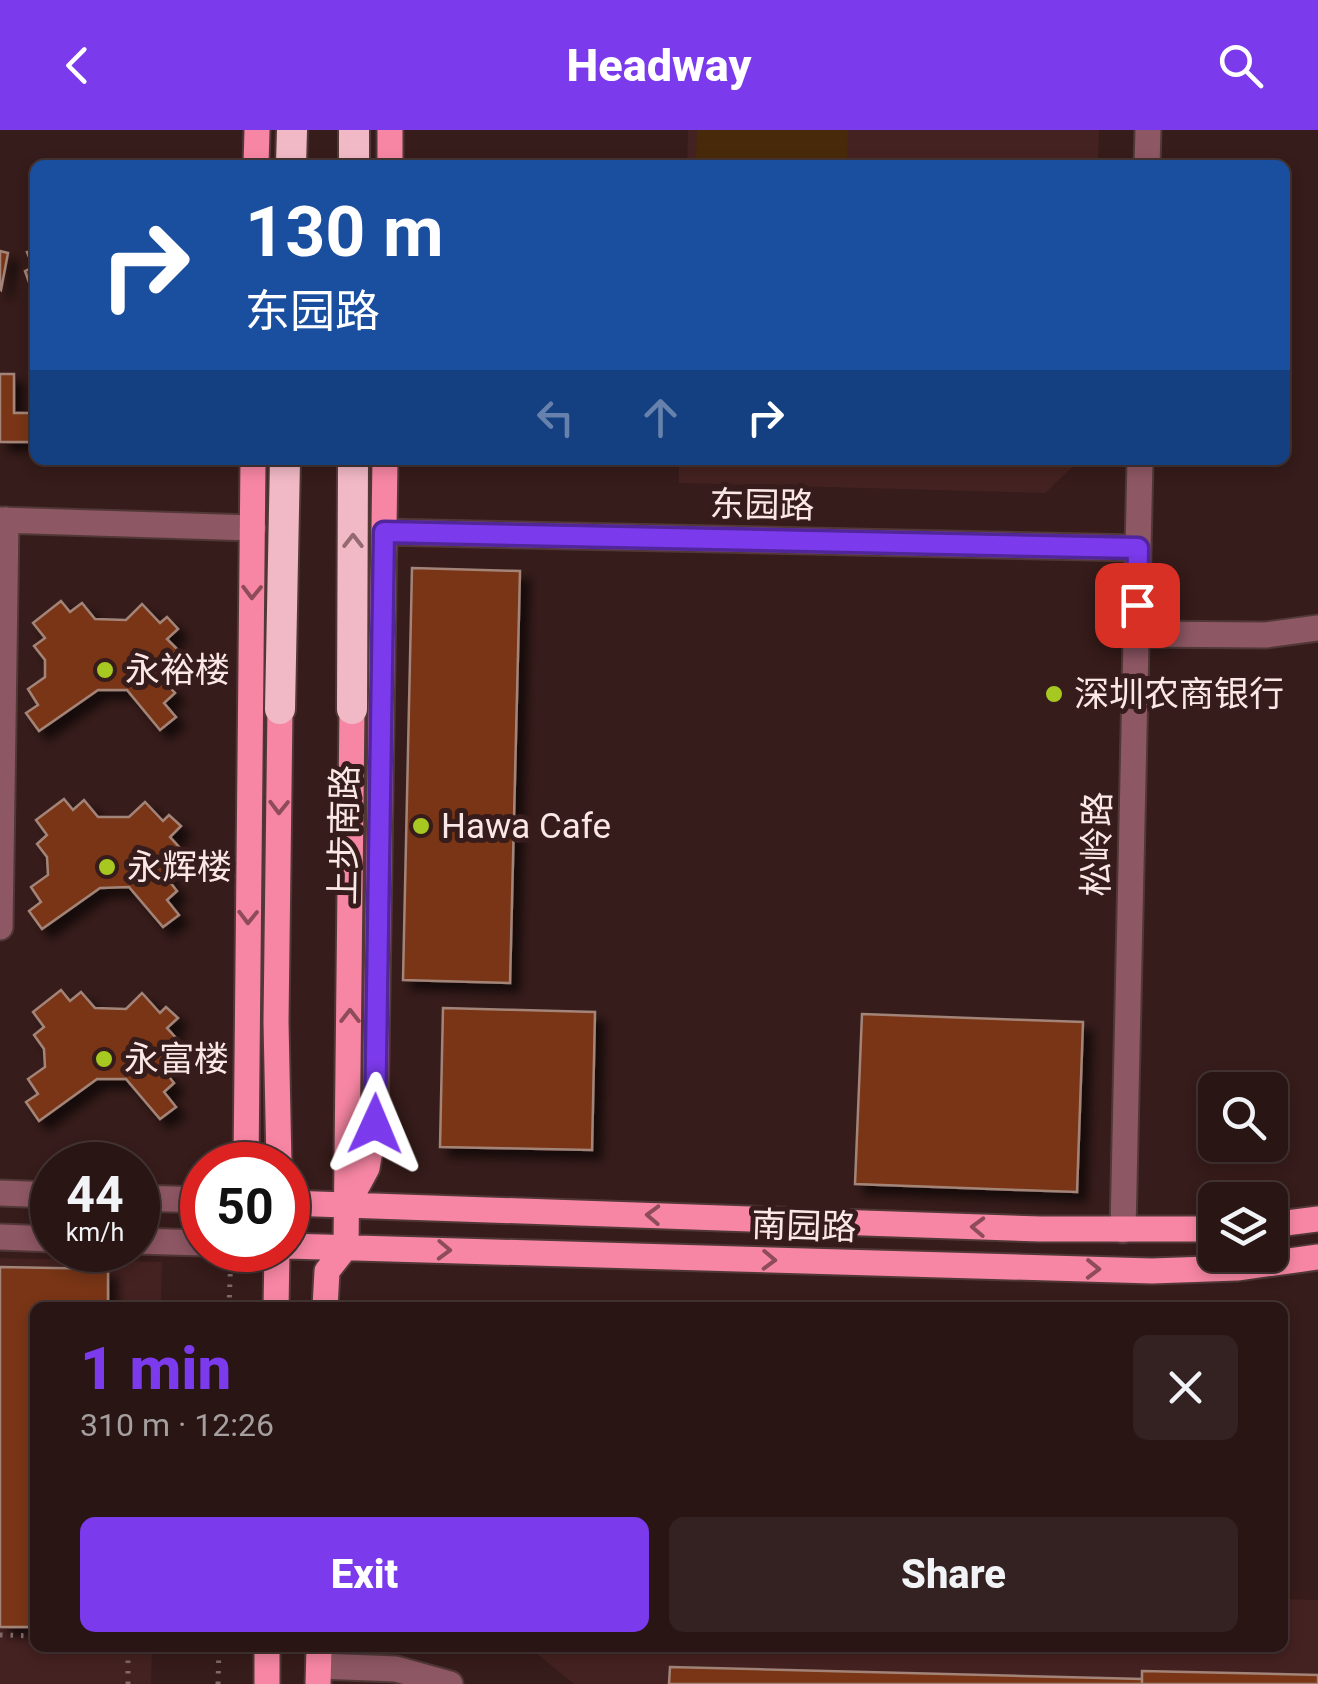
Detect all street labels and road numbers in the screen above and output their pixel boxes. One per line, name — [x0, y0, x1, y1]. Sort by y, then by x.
street label: 东园路 — [709, 484, 815, 527]
street label: 上步南路 — [323, 765, 366, 905]
street label: 松岭路 — [1076, 791, 1119, 897]
street label: 南园路 — [751, 1204, 857, 1249]

